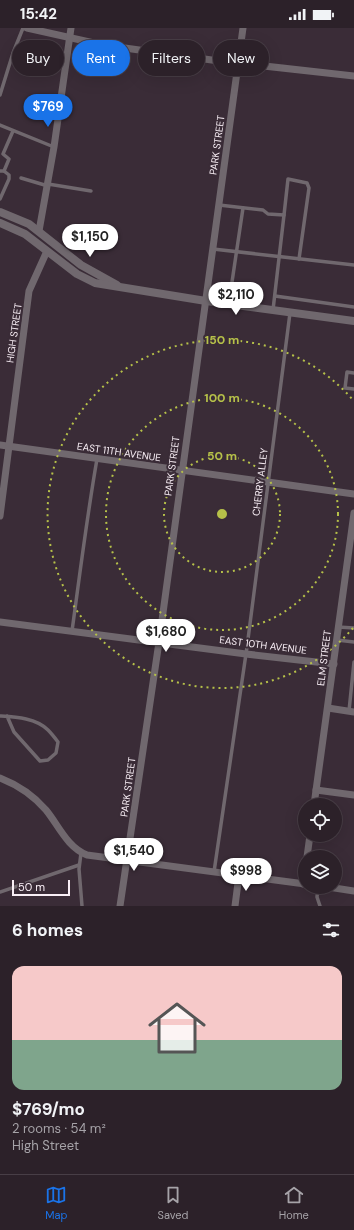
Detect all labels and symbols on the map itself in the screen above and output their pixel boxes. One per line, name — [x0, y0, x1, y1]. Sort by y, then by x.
pin: $769 — [24, 94, 72, 128]
street label: PARK STREET — [206, 114, 228, 176]
pin: $1,150 — [57, 224, 123, 258]
pin: $2,110 — [203, 282, 269, 316]
street label: HIGH STREET — [3, 302, 25, 364]
text: 150 m — [205, 332, 239, 348]
text: 100 m — [204, 390, 240, 406]
street label: PARK STREET — [161, 435, 183, 497]
street label: EAST 11TH AVENUE — [76, 440, 162, 464]
street label: CHERRY ALLEY — [249, 447, 271, 517]
text: 50 m — [207, 448, 237, 464]
centre of rings — [215, 507, 229, 521]
pin: $1,680 — [133, 619, 199, 653]
street label: ELM STREET — [314, 629, 334, 687]
street label: EAST 10TH AVENUE — [219, 633, 308, 657]
street label: PARK STREET — [117, 756, 139, 818]
pin: $1,540 — [101, 838, 167, 872]
pin: $998 — [222, 858, 270, 892]
scale bar — [12, 878, 70, 897]

